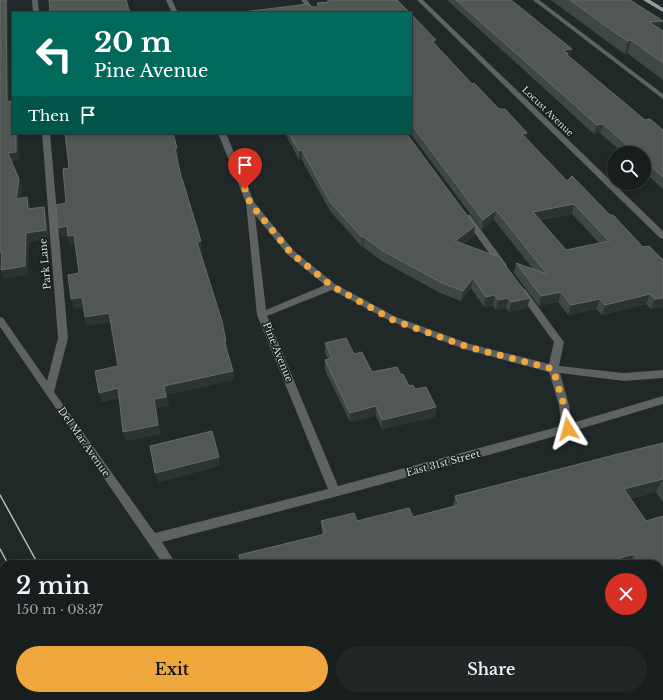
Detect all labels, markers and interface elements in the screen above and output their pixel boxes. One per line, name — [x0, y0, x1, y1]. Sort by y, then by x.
text: 20 m — [94, 25, 172, 60]
icon: left — [28, 28, 80, 80]
text: Pine Avenue — [94, 60, 208, 82]
street label: Locust Avenue — [520, 84, 576, 138]
icon: arrive — [77, 104, 99, 126]
text: Then — [28, 106, 69, 125]
map controls — [607, 146, 651, 190]
button: search — [607, 146, 651, 190]
pin — [228, 148, 262, 189]
icon: arrive — [234, 154, 256, 176]
street label: Park Lane — [36, 238, 54, 290]
street label: Pine Avenue — [260, 320, 296, 384]
street label: Del Mar Avenue — [55, 405, 113, 480]
position arrow — [547, 408, 589, 450]
street label: East 31st Street — [405, 447, 482, 479]
text: 2 min — [16, 571, 90, 600]
button: close — [605, 573, 647, 615]
text: 150 m · 08:37 — [16, 601, 103, 618]
button: Exit — [16, 646, 328, 692]
button: Share — [336, 646, 647, 692]

